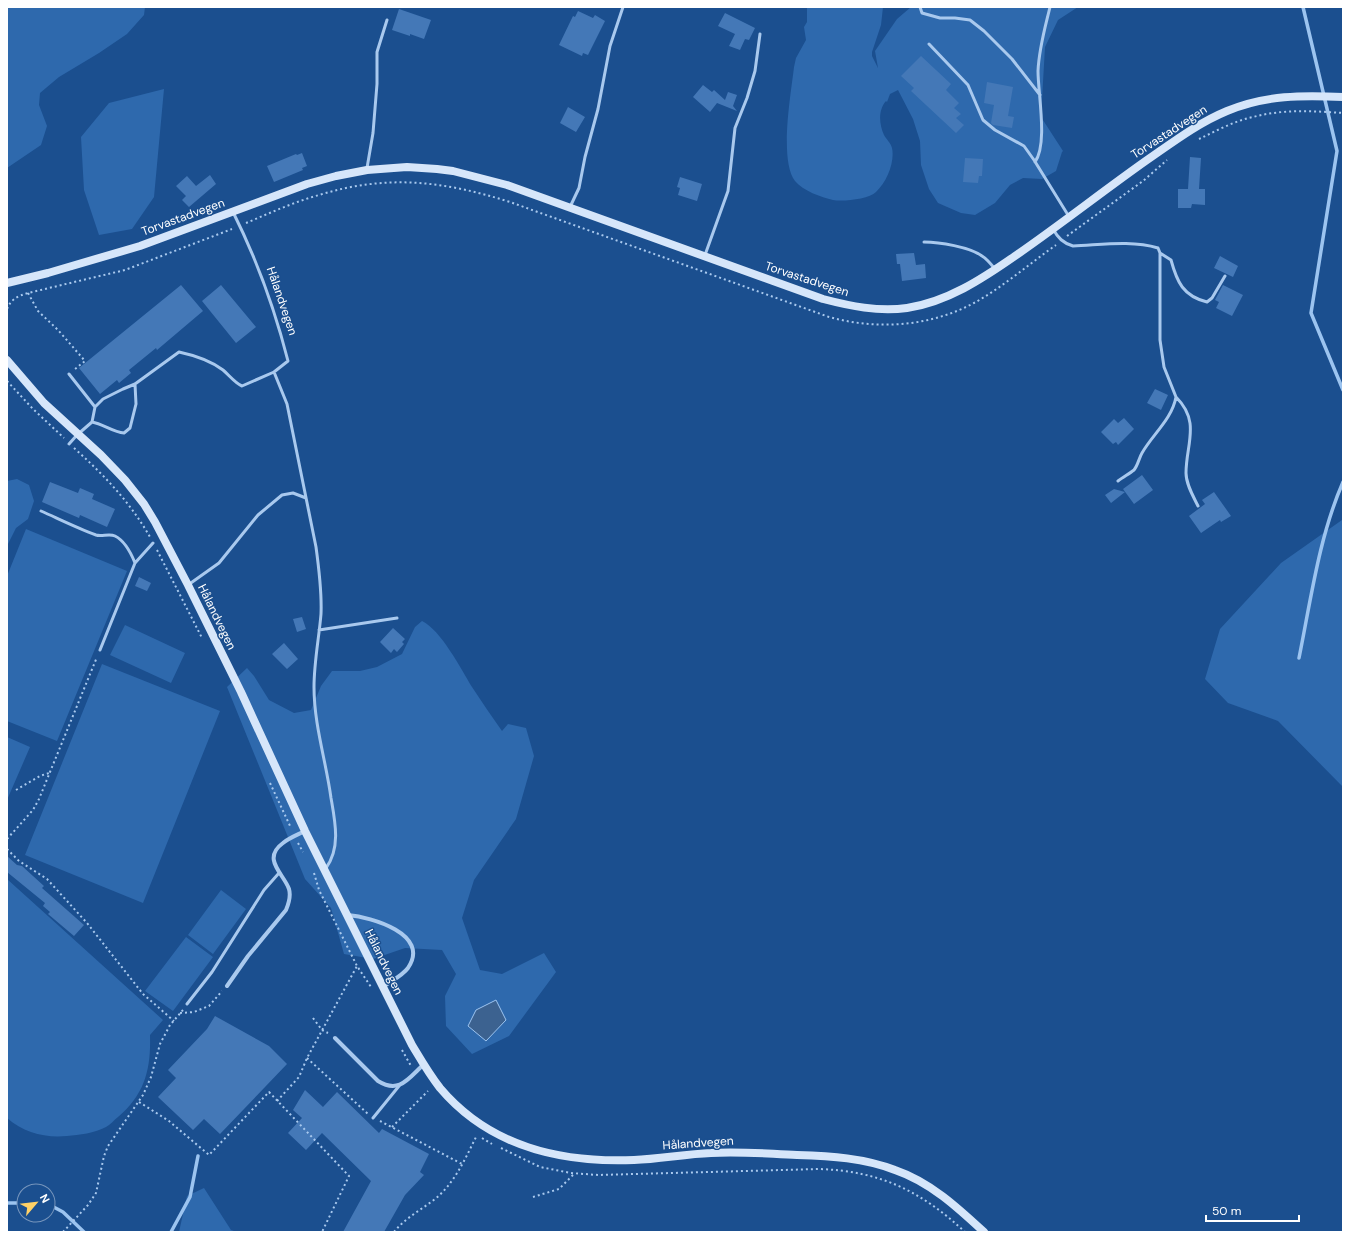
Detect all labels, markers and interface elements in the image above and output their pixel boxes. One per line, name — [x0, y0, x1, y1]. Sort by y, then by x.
street label: Torvastadvegen — [1128, 101, 1210, 162]
street label: Torvastadvegen — [139, 195, 227, 239]
street label: Torvastadvegen — [763, 258, 851, 300]
street label: Hålandvegen — [263, 265, 301, 337]
street label: Hålandvegen — [194, 581, 240, 653]
street label: Hålandvegen — [361, 926, 407, 998]
street label: Hålandvegen — [662, 1133, 734, 1153]
north arrow — [16, 1183, 56, 1223]
text: N — [37, 1191, 53, 1205]
scale bar — [1206, 1197, 1299, 1223]
text: 50 m — [1212, 1203, 1241, 1219]

